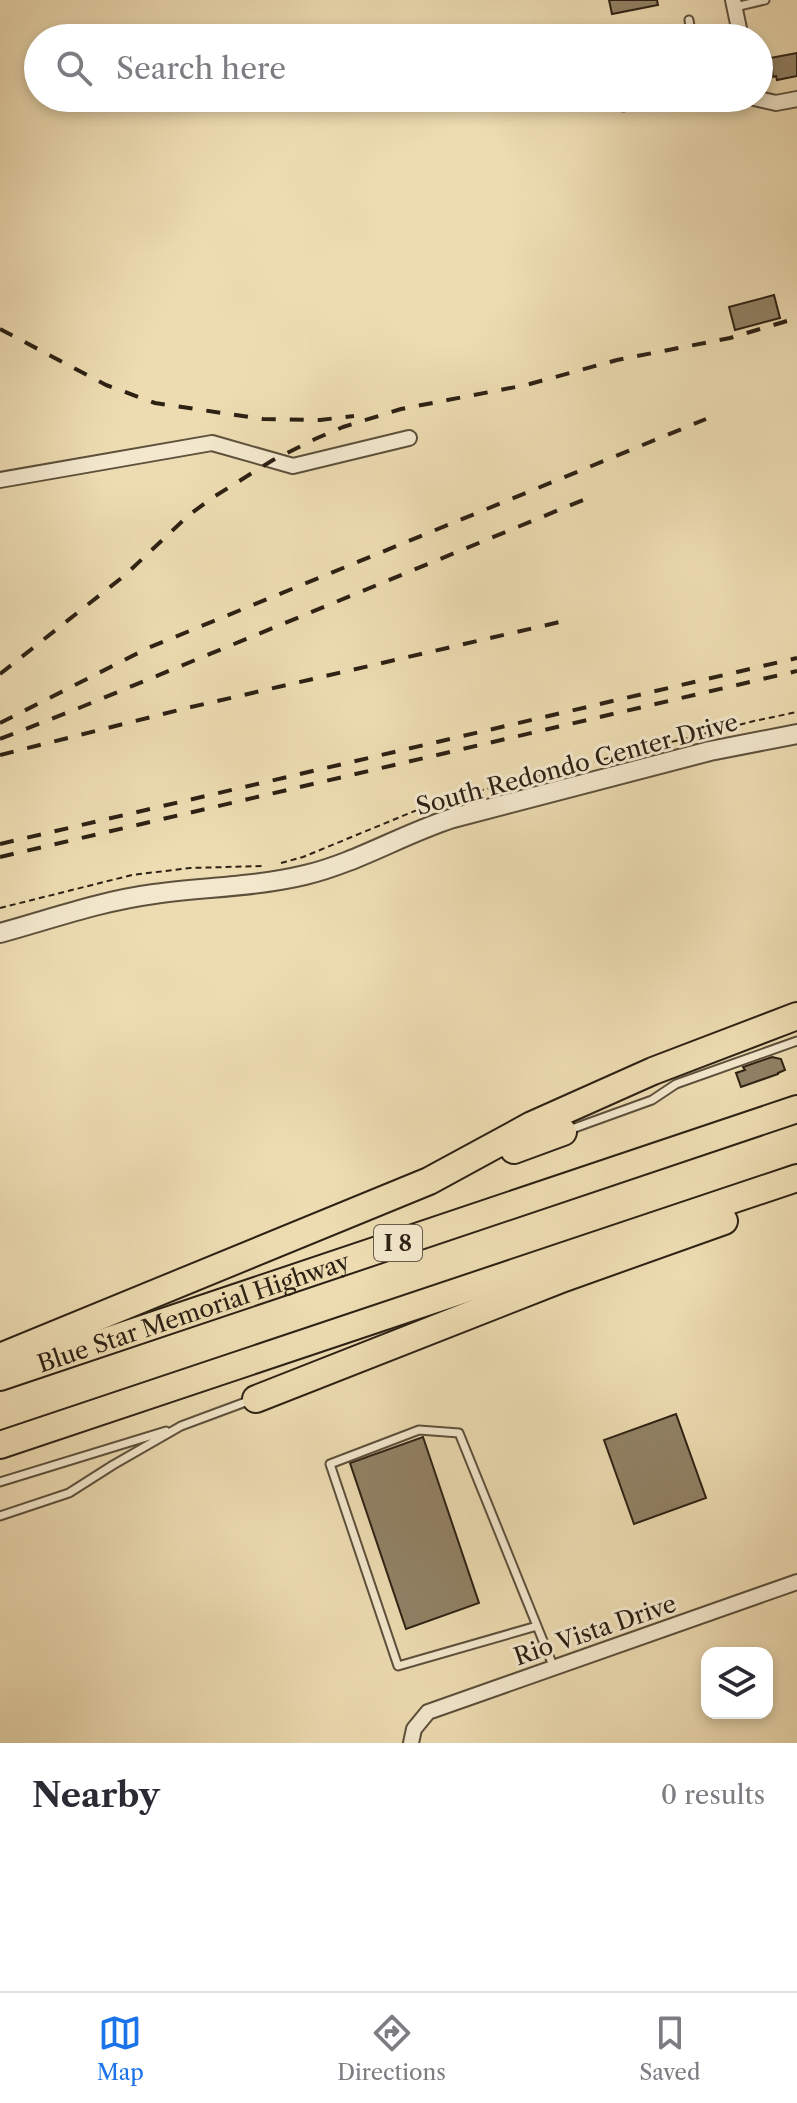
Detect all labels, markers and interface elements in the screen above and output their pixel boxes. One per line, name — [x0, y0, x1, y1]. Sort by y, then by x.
search box — [24, 24, 773, 112]
icon: search — [52, 46, 96, 90]
text: Search here — [116, 50, 286, 87]
street label: South Redondo Center Drive — [413, 707, 741, 821]
road number: I 8 — [374, 1225, 422, 1261]
street label: Blue Star Memorial Highway — [34, 1246, 354, 1378]
street label: Rio Vista Drive — [510, 1589, 680, 1671]
map controls — [701, 1647, 773, 1719]
button: layers — [701, 1647, 773, 1719]
text: Nearby — [32, 1774, 160, 1816]
text: 0 results — [661, 1779, 765, 1811]
tab: Map — [97, 2011, 144, 2086]
tab: Directions — [337, 2011, 446, 2086]
tab: Saved — [639, 2011, 700, 2086]

